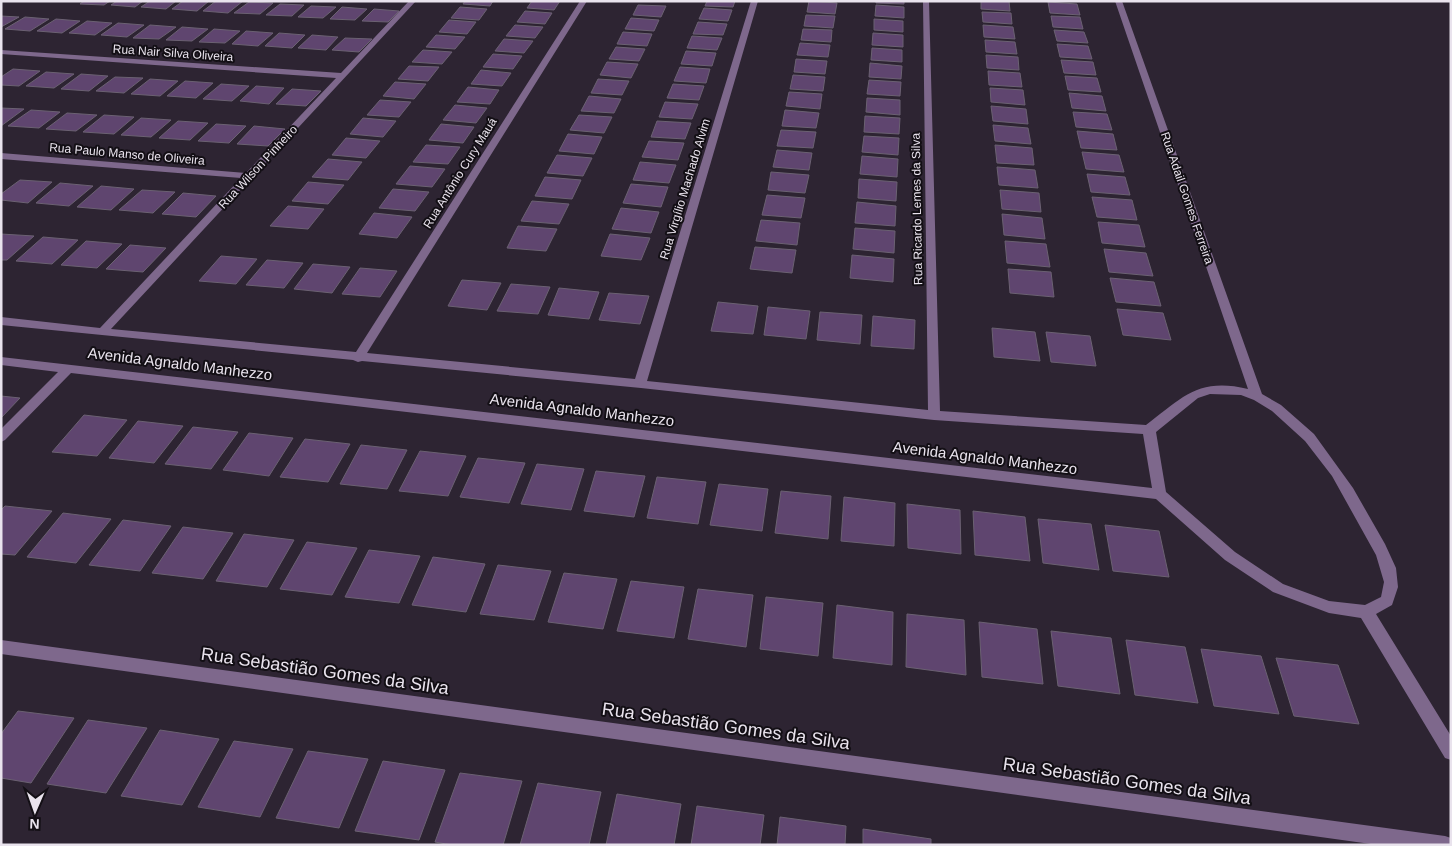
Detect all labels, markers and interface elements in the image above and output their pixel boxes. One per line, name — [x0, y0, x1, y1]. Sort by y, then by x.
street label: Rua Nair Silva Oliveira — [112, 42, 234, 64]
street label: Rua Antônio Cury Mauá — [420, 115, 500, 231]
street label: Rua Virgílio Machado Alvim — [657, 117, 713, 261]
street label: Rua Wilson Pinheiro — [216, 122, 300, 212]
street label: Rua Adail Gomes Ferreira — [1158, 130, 1216, 266]
street label: Rua Ricardo Lemes da Silva — [909, 133, 925, 285]
street label: Rua Paulo Manso de Oliveira — [49, 140, 206, 168]
street label: Avenida Agnaldo Manhezzo — [87, 344, 273, 383]
street label: Avenida Agnaldo Manhezzo — [489, 390, 675, 429]
street label: Avenida Agnaldo Manhezzo — [892, 438, 1078, 477]
street label: Rua Sebastião Gomes da Silva — [200, 644, 451, 698]
street label: Rua Sebastião Gomes da Silva — [601, 699, 852, 753]
street label: Rua Sebastião Gomes da Silva — [1002, 754, 1253, 808]
north arrow — [10, 786, 60, 836]
text: N — [29, 816, 40, 832]

